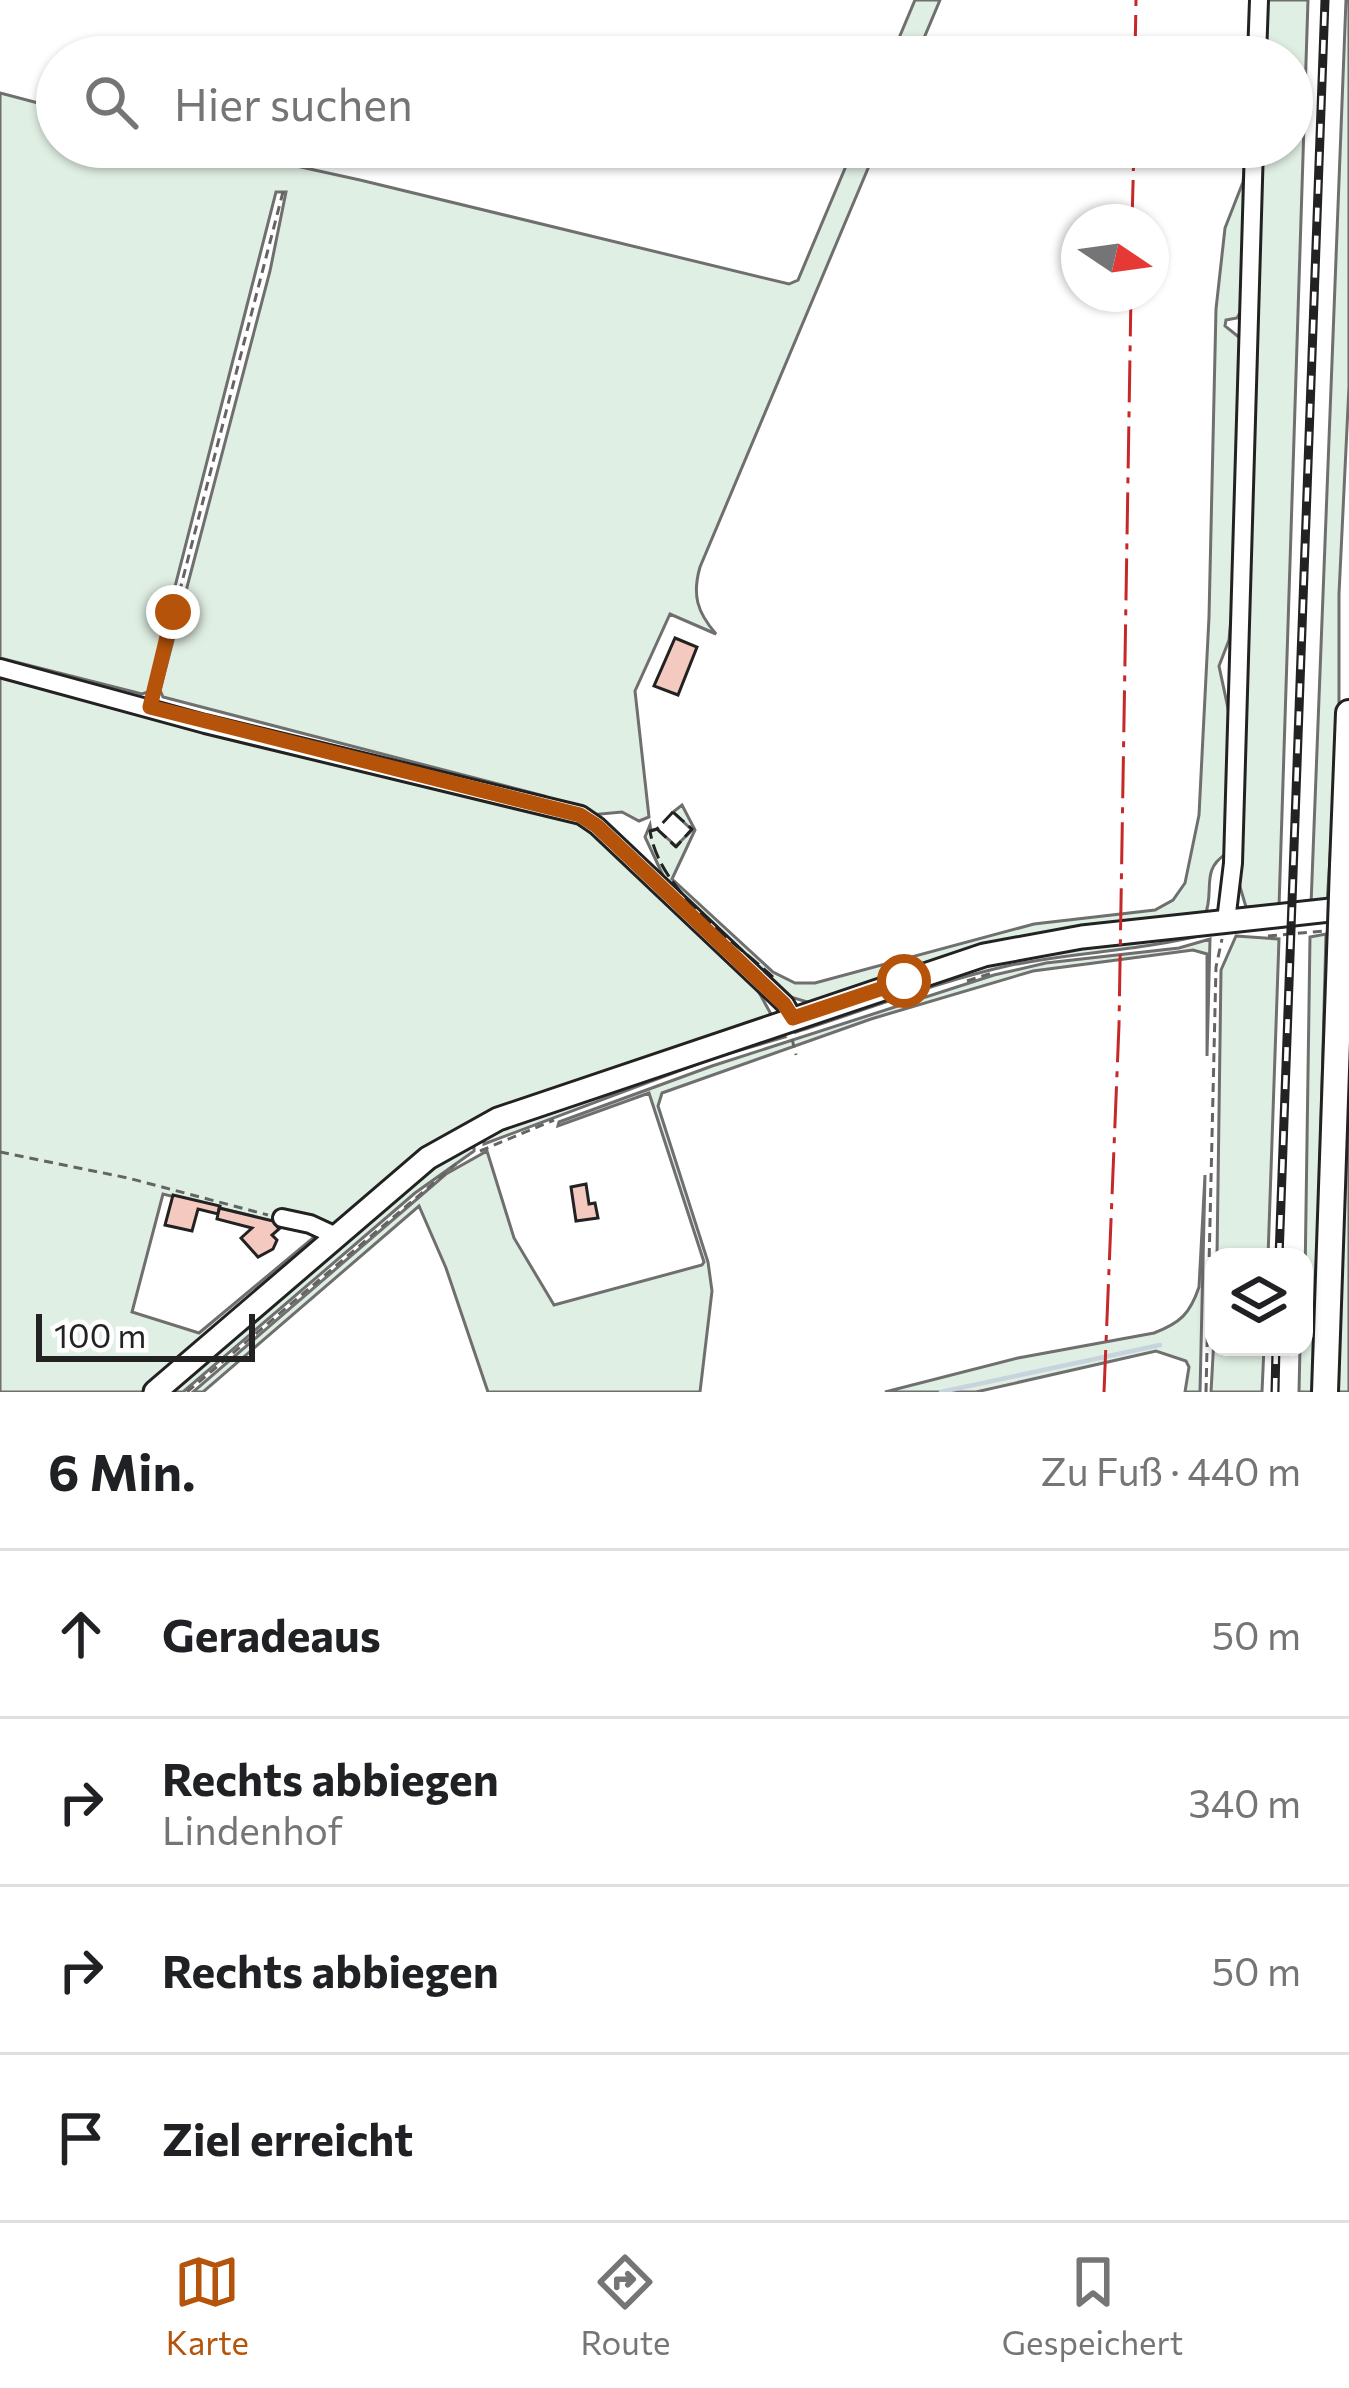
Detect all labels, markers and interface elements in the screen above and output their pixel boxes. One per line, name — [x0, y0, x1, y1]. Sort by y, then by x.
search box — [36, 36, 1313, 168]
icon: search — [78, 69, 144, 135]
text: Hier suchen — [174, 75, 413, 130]
north arrow — [1061, 204, 1169, 312]
route end — [146, 585, 200, 639]
route start — [877, 954, 931, 1008]
map controls — [1205, 1248, 1313, 1356]
button: layers — [1205, 1248, 1313, 1356]
scale bar — [36, 1308, 255, 1361]
text: 100 m — [54, 1314, 146, 1355]
text: 6 Min. — [48, 1439, 196, 1502]
text: Zu Fuß · 440 m — [1040, 1446, 1301, 1494]
icon: ahead — [48, 1601, 114, 1667]
text: Geradeaus — [162, 1606, 381, 1661]
text: 50 m — [1212, 1610, 1301, 1658]
text: Rechts abbiegen — [162, 1750, 499, 1805]
icon: right — [48, 1769, 114, 1835]
text: 340 m — [1188, 1778, 1301, 1826]
text: Lindenhof — [162, 1805, 343, 1853]
icon: right — [48, 1937, 114, 2003]
text: Rechts abbiegen — [162, 1942, 499, 1997]
text: 50 m — [1212, 1946, 1301, 1994]
icon: arrive — [48, 2105, 114, 2171]
text: Ziel erreicht — [162, 2110, 413, 2165]
tab: Karte — [166, 2249, 249, 2362]
tab: Route — [581, 2249, 670, 2362]
tab: Gespeichert — [1002, 2249, 1183, 2362]

